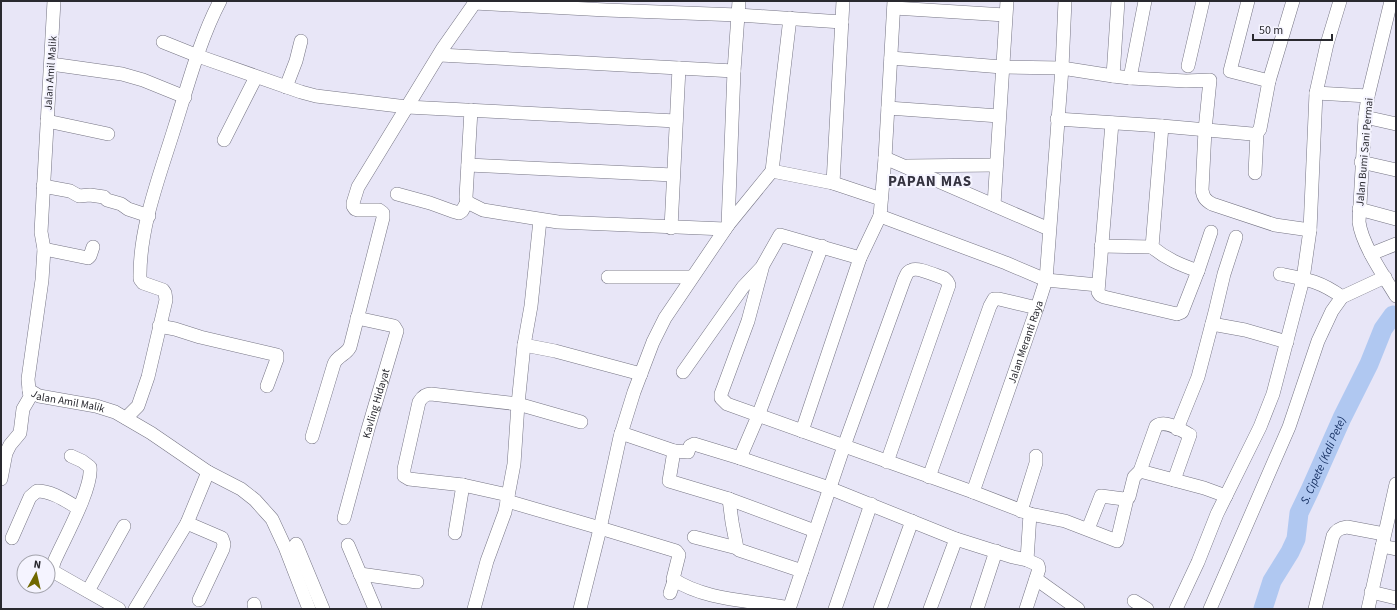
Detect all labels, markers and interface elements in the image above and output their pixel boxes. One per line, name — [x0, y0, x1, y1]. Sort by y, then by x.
scale bar — [1253, 16, 1332, 42]
text: 50 m — [1259, 22, 1283, 39]
street label: Jalan Amil Malik — [40, 35, 61, 111]
street label: Jalan Bumi Sani Permai — [1352, 97, 1377, 207]
district label: PAPAN MAS — [888, 171, 972, 192]
street label: Jalan Meranti Raya — [1004, 299, 1047, 385]
street label: Kavling Hidayat — [359, 367, 394, 440]
street label: Jalan Amil Malik — [28, 386, 107, 417]
water label: S. Cipete (Kali Pete) — [1296, 414, 1351, 507]
north arrow — [16, 554, 56, 594]
text: N — [33, 557, 42, 573]

